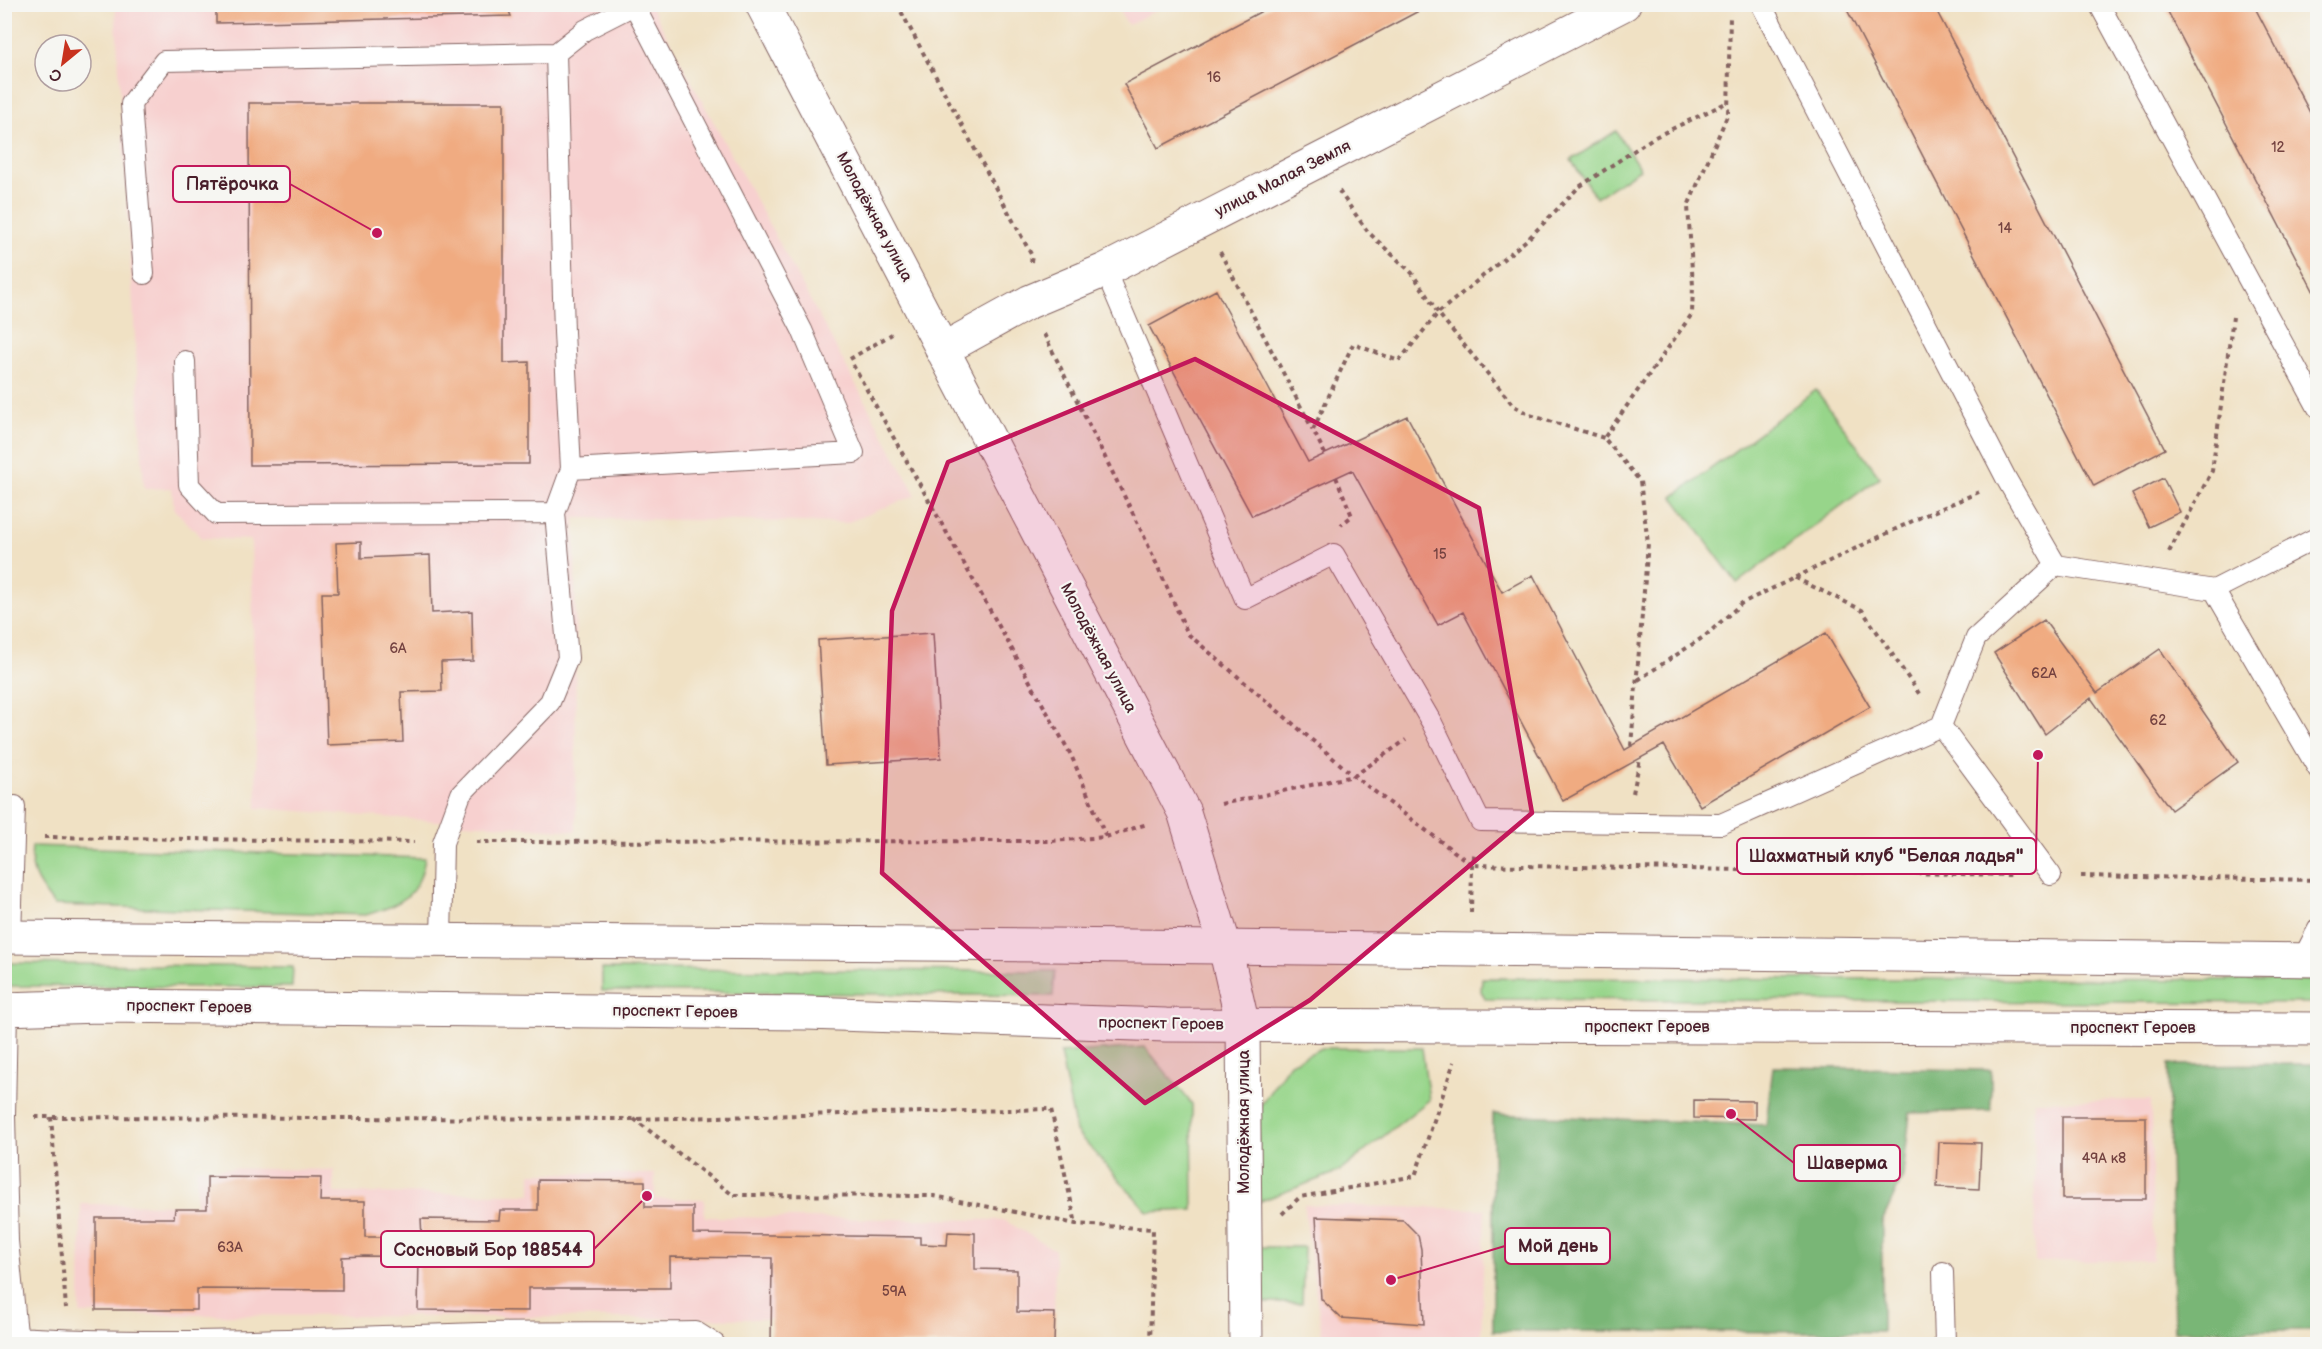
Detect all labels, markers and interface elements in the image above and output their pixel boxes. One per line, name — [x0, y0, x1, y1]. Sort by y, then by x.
north arrow — [33, 33, 93, 93]
text: С — [47, 64, 66, 86]
house number: 16 — [1207, 69, 1221, 86]
street label: улица Малая Земля — [1212, 136, 1354, 222]
house number: 12 — [2271, 139, 2286, 156]
street label: Молодёжная улица — [832, 149, 916, 286]
callout: Пятёрочка — [173, 166, 290, 202]
text: Пятёрочка — [186, 174, 279, 195]
house number: 14 — [1998, 220, 2012, 237]
house number: 15 — [1433, 546, 1447, 563]
street label: Молодёжная улица — [1056, 580, 1140, 717]
house number: 6А — [389, 640, 407, 657]
house number: 62А — [2031, 665, 2057, 682]
house number: 62 — [2150, 712, 2167, 729]
callout: Шахматный клуб "Белая ладья" — [1737, 838, 2036, 874]
text: Шахматный клуб "Белая ладья" — [1748, 846, 2024, 867]
street label: проспект Героев — [126, 996, 252, 1018]
street label: проспект Героев — [612, 1001, 738, 1023]
street label: проспект Героев — [1098, 1013, 1224, 1035]
street label: проспект Героев — [1584, 1018, 1710, 1037]
street label: проспект Героев — [2070, 1019, 2196, 1038]
street label: Молодёжная улица — [1235, 1049, 1254, 1194]
callout: Шаверма — [1794, 1145, 1900, 1181]
house number: 49А к8 — [2082, 1150, 2126, 1167]
text: Шаверма — [1806, 1153, 1888, 1174]
callout: Мой день — [1505, 1228, 1610, 1264]
callout: Сосновый Бор 188544 — [381, 1231, 594, 1267]
text: Мой день — [1518, 1236, 1599, 1257]
house number: 63А — [217, 1239, 243, 1256]
text: Сосновый Бор 188544 — [394, 1240, 583, 1261]
house number: 59А — [882, 1283, 907, 1300]

